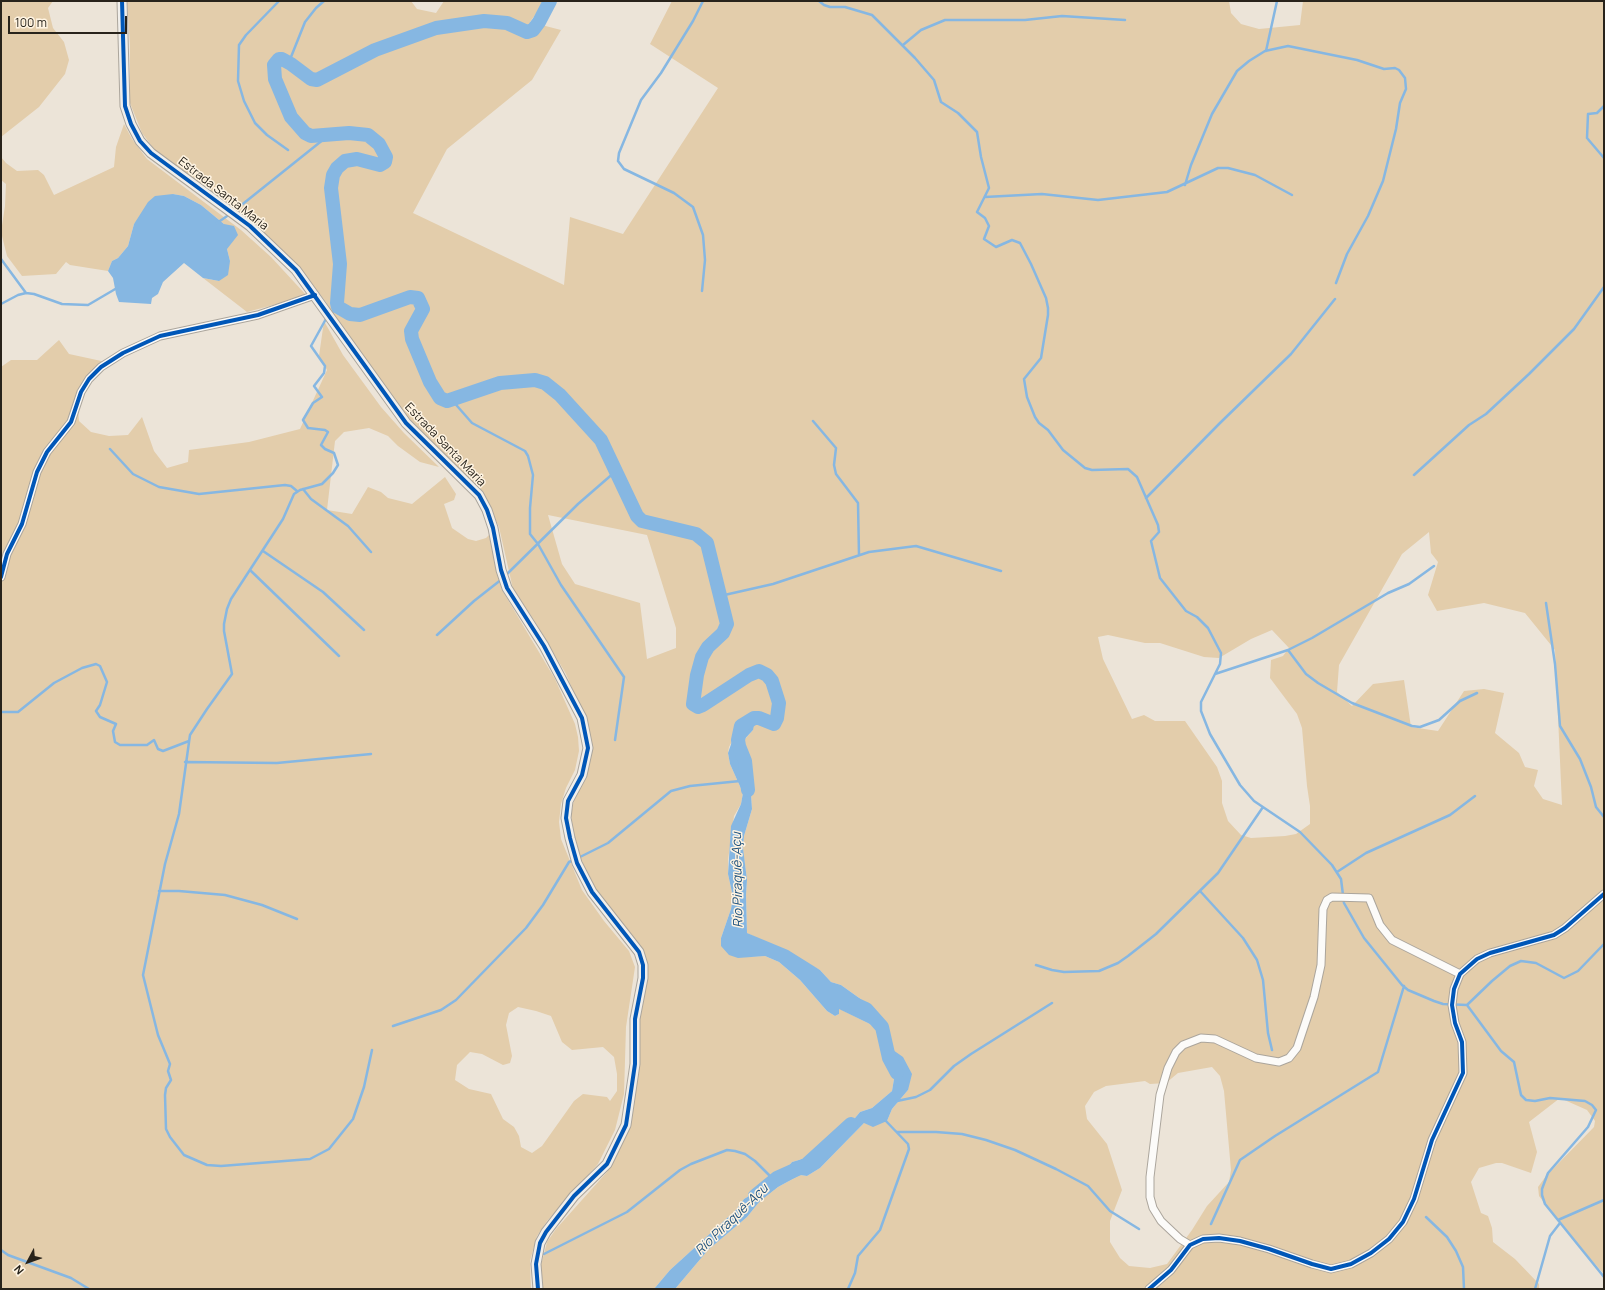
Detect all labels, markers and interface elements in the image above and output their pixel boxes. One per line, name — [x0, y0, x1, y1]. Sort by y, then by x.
scale bar — [10, 8, 129, 34]
text: 100 m — [15, 14, 47, 31]
street label: Estrada Santa Maria — [175, 154, 271, 234]
street label: Estrada Santa Maria — [401, 400, 489, 490]
water label: Rio Piraquê-Açu — [729, 832, 747, 928]
water label: Rio Piraquê-Açu — [692, 1181, 772, 1259]
north arrow — [8, 1242, 48, 1282]
text: N — [10, 1262, 27, 1278]

